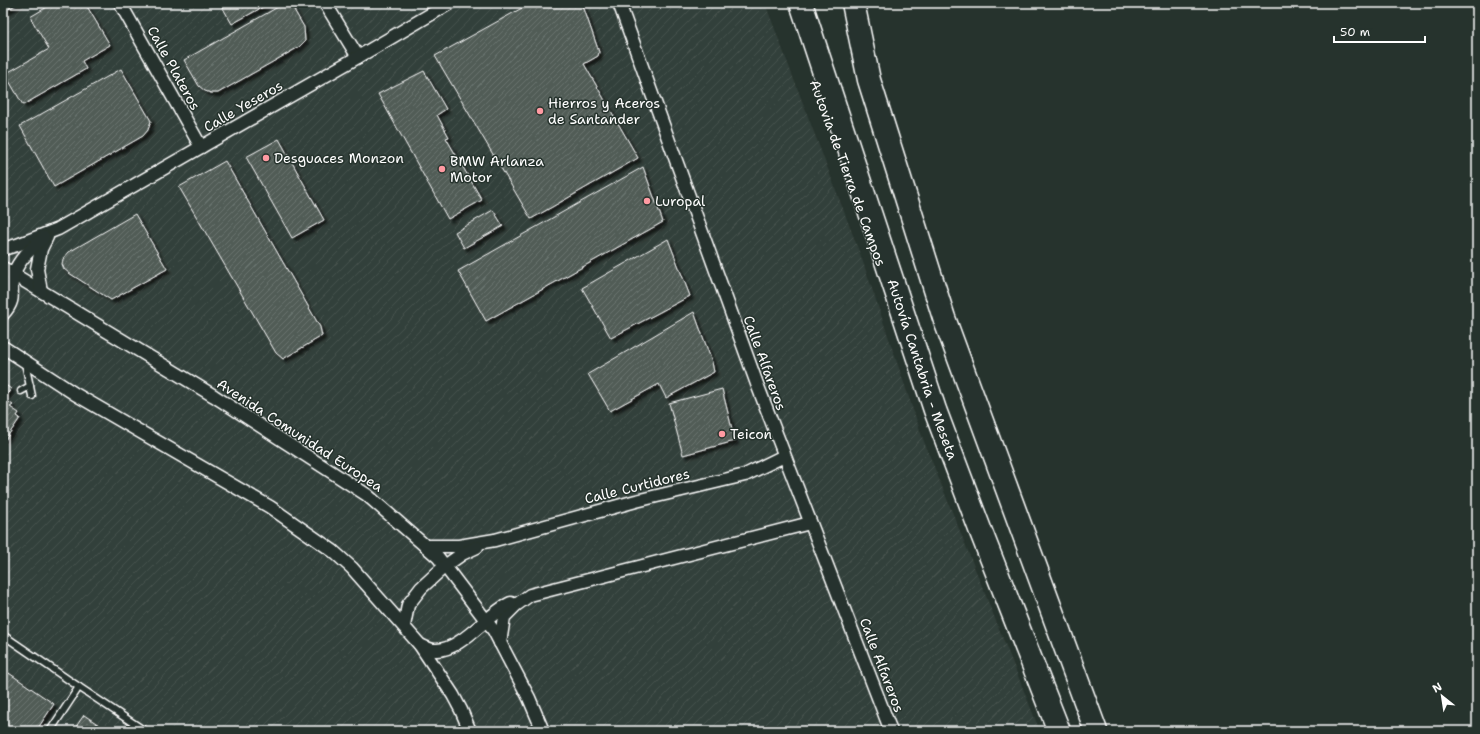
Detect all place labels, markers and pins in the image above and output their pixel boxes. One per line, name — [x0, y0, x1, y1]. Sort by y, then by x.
place label: Hierros y Aceros de Santander — [548, 94, 660, 128]
marker: Hierros y Aceros de Santander — [535, 106, 545, 116]
place label: Desguaces Monzon — [274, 149, 404, 167]
place label: BMW Arlanza Motor — [450, 152, 544, 186]
marker: Desguaces Monzon — [261, 153, 271, 163]
marker: BMW Arlanza Motor — [437, 164, 447, 174]
place label: Luropal — [655, 192, 706, 210]
marker: Luropal — [642, 196, 652, 206]
place label: Teicon — [730, 425, 773, 443]
marker: Teicon — [717, 429, 727, 439]

